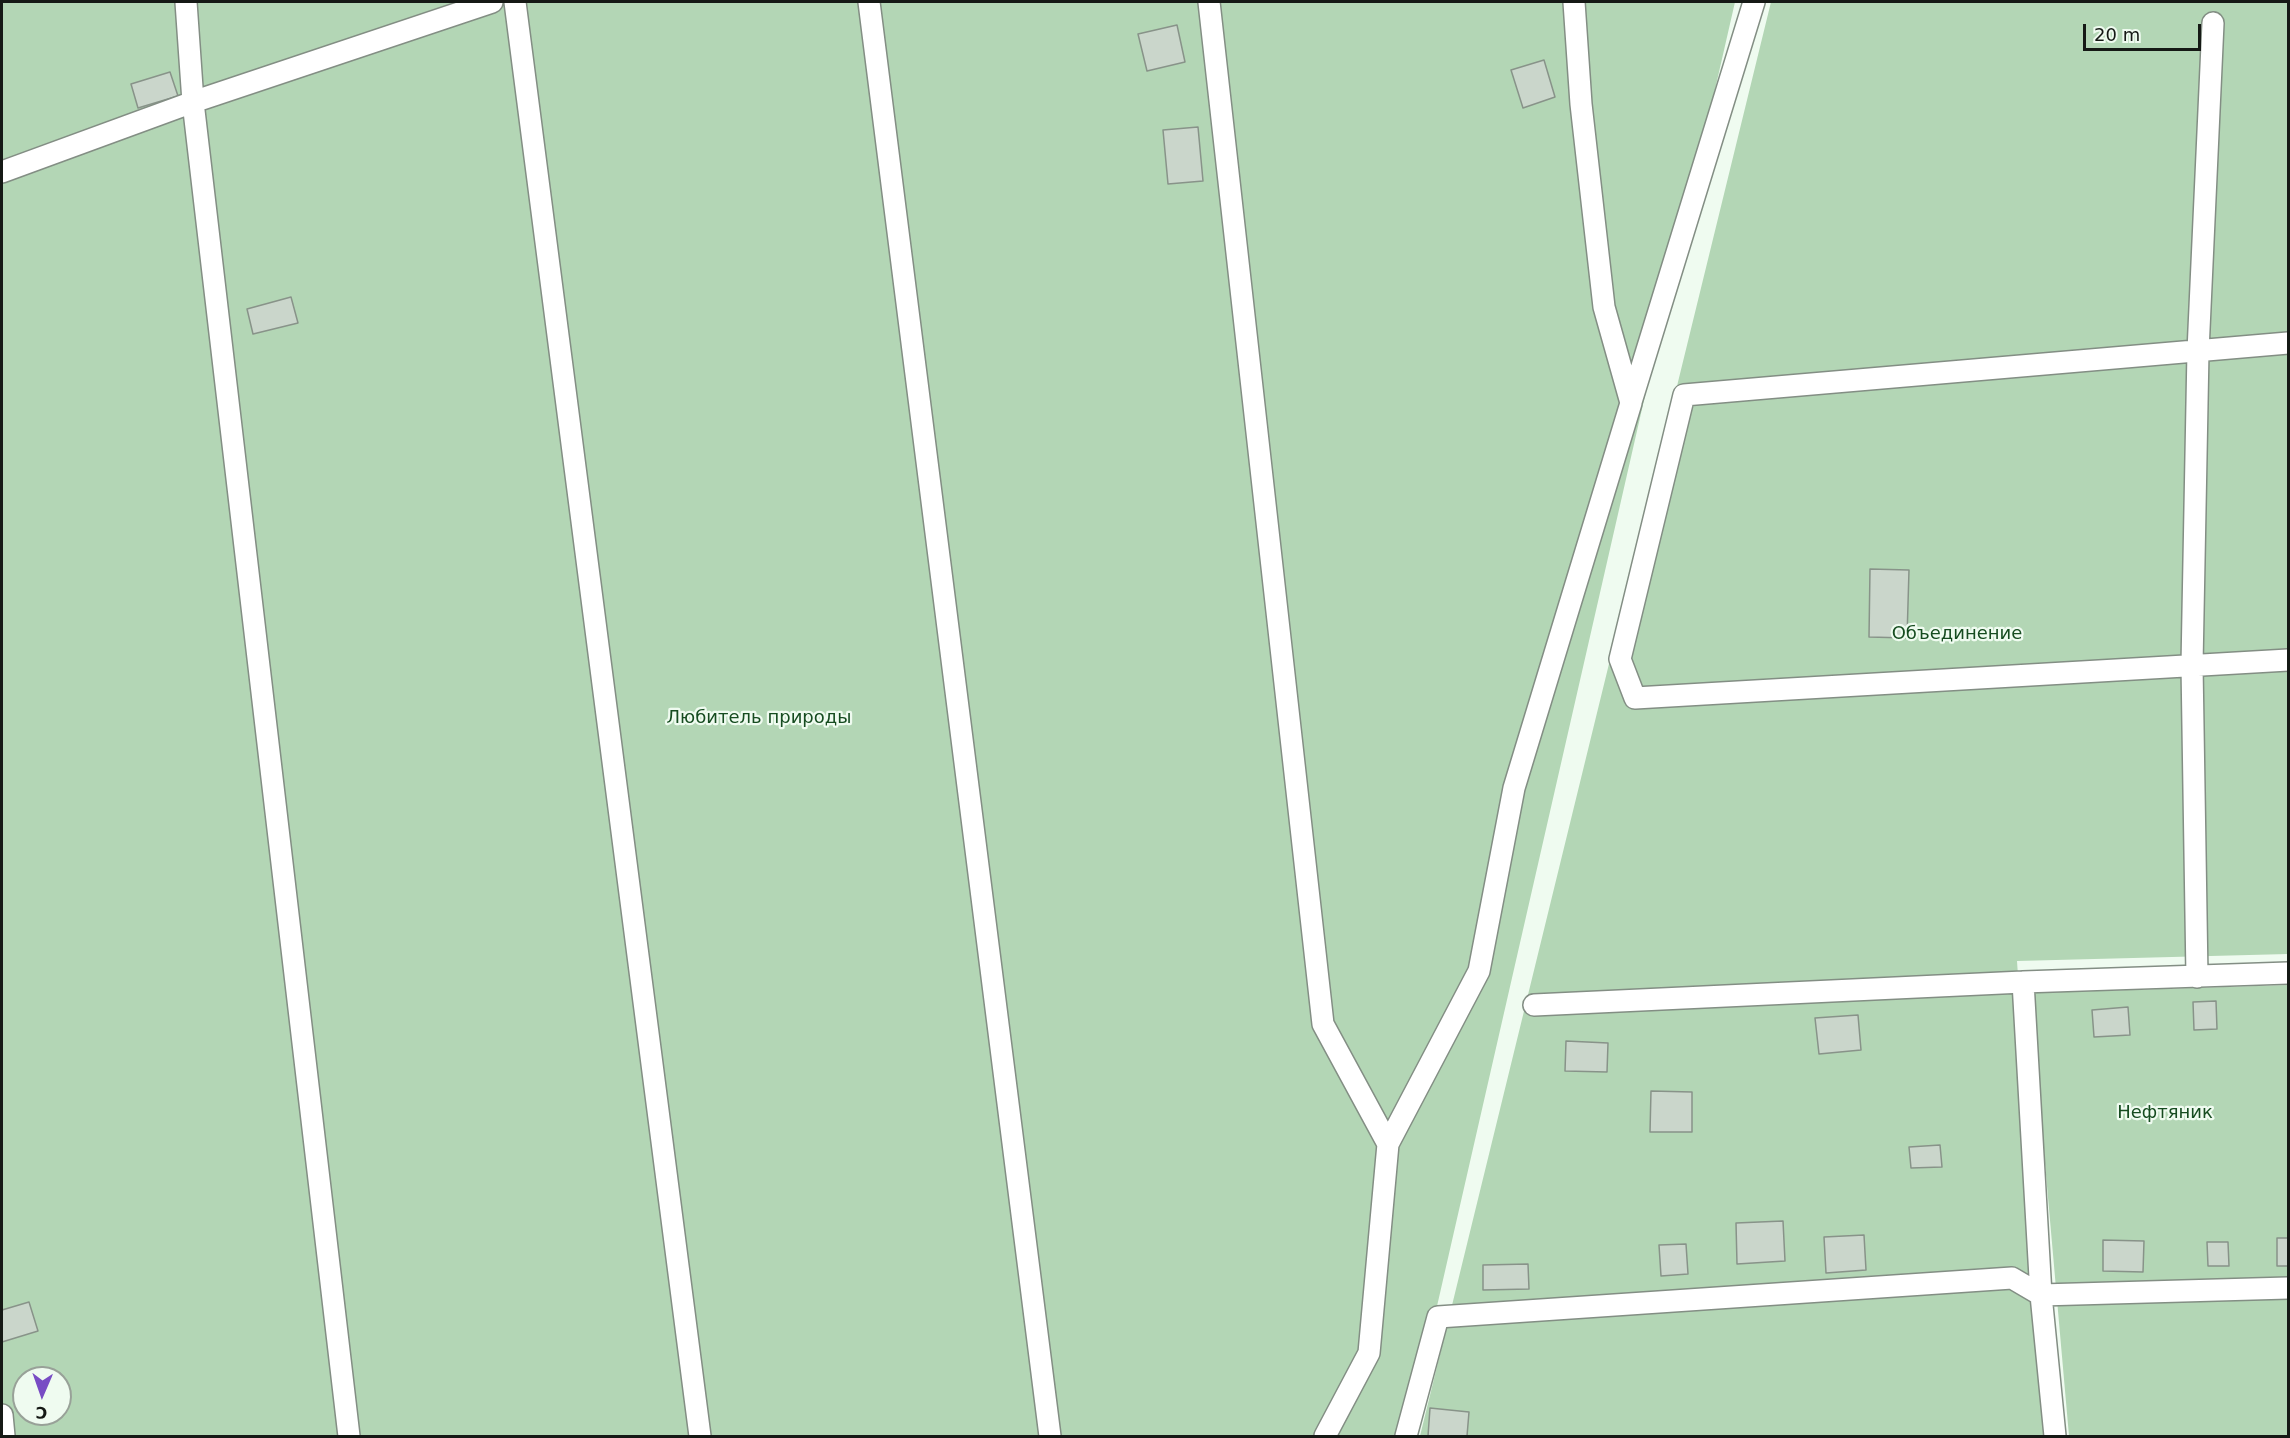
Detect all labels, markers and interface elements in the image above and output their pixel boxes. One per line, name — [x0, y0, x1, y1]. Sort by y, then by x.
scale bar — [2086, 12, 2204, 50]
text: 20 m — [2094, 24, 2140, 45]
park label: Объединение — [1892, 623, 2022, 645]
park label: Любитель природы — [667, 707, 851, 729]
park label: Нефтяник — [2117, 1102, 2213, 1124]
north arrow — [12, 1366, 72, 1426]
text: С — [35, 1403, 48, 1422]

